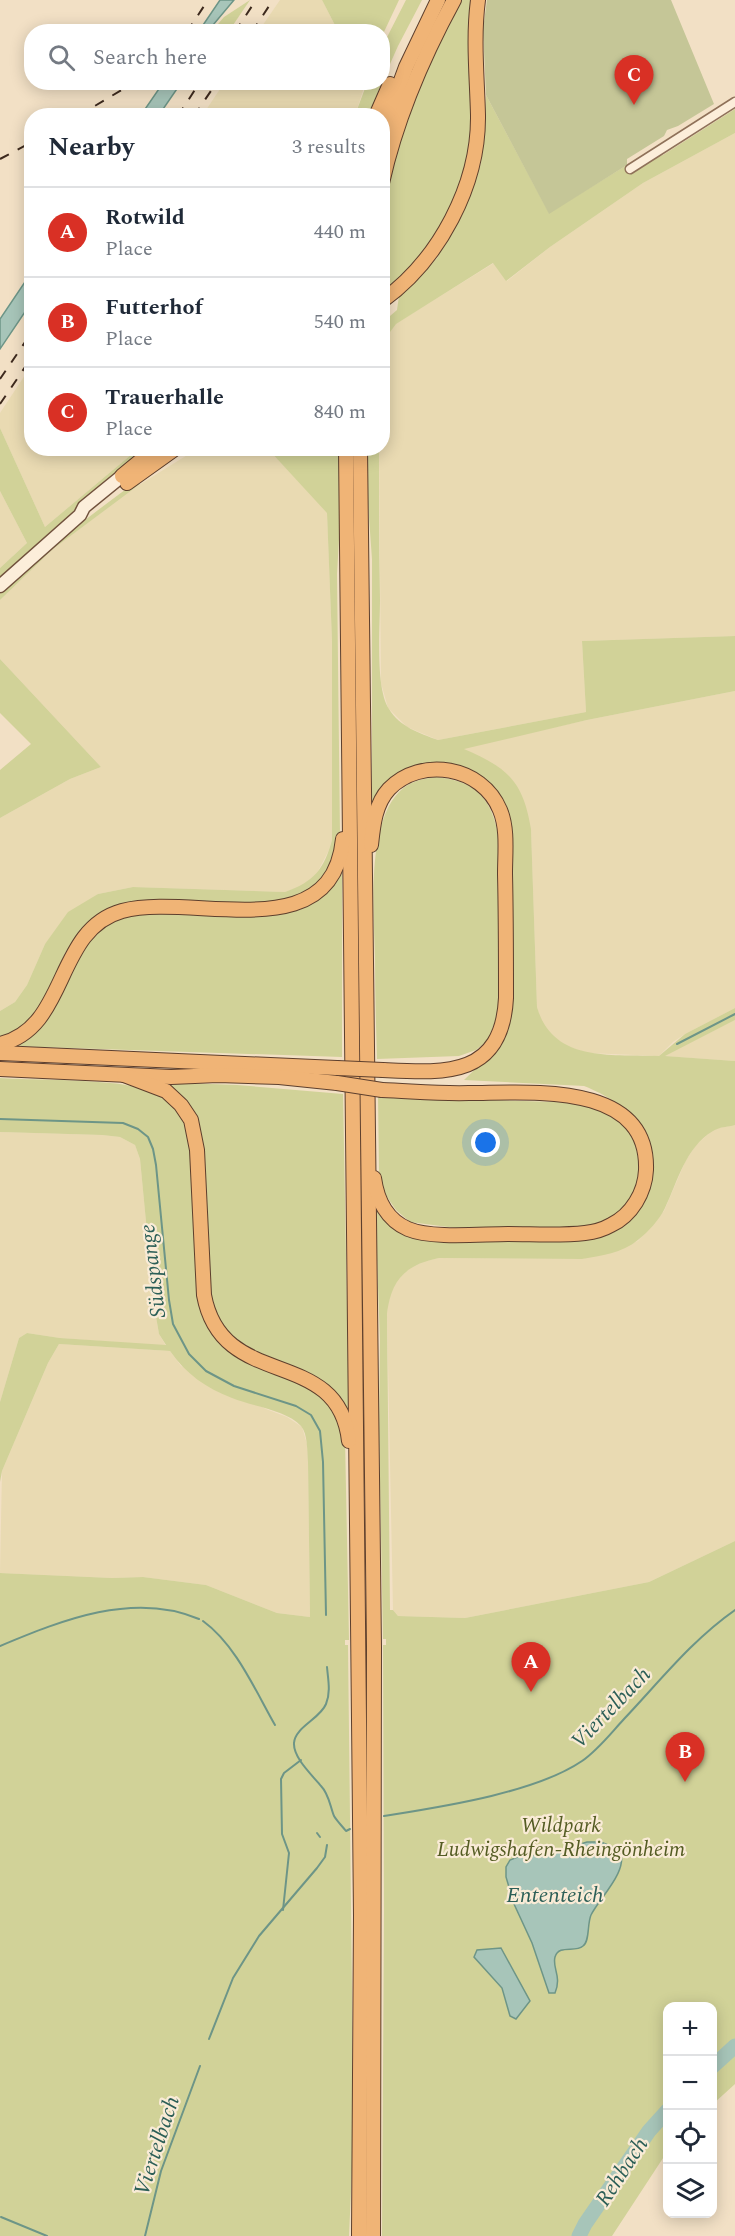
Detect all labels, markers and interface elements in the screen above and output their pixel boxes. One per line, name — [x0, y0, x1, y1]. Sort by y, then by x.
search box — [24, 24, 390, 90]
icon: search — [45, 41, 78, 74]
text: Search here — [93, 41, 207, 74]
pin: C — [614, 56, 654, 105]
text: Nearby — [48, 127, 134, 167]
text: 3 results — [292, 132, 366, 162]
text: Rotwild — [105, 201, 185, 234]
text: A — [60, 217, 75, 247]
text: 440 m — [314, 217, 366, 247]
text: Place — [105, 234, 153, 264]
text: Futterhof — [105, 291, 203, 324]
text: B — [60, 307, 75, 337]
text: 540 m — [314, 307, 366, 337]
text: Place — [105, 324, 153, 354]
text: Trauerhalle — [105, 381, 224, 414]
text: C — [60, 397, 75, 427]
text: 840 m — [314, 397, 366, 427]
text: Place — [105, 414, 153, 444]
your location — [471, 1128, 500, 1157]
water label: Südspange — [131, 1222, 175, 1320]
pin: A — [512, 1642, 550, 1692]
water label: Viertelbach — [563, 1659, 659, 1757]
pin: B — [666, 1732, 704, 1782]
park label: Wildpark Ludwigshafen-Rheingönheim — [437, 1810, 685, 1866]
water label: Ententeich — [506, 1879, 604, 1912]
map controls — [663, 2002, 717, 2218]
button: + — [663, 2002, 717, 2056]
button: − — [663, 2056, 717, 2110]
water label: Viertelbach — [125, 2092, 189, 2200]
button: locate — [663, 2110, 717, 2164]
water label: Rehbach — [587, 2131, 657, 2213]
button: layers — [663, 2164, 717, 2218]

